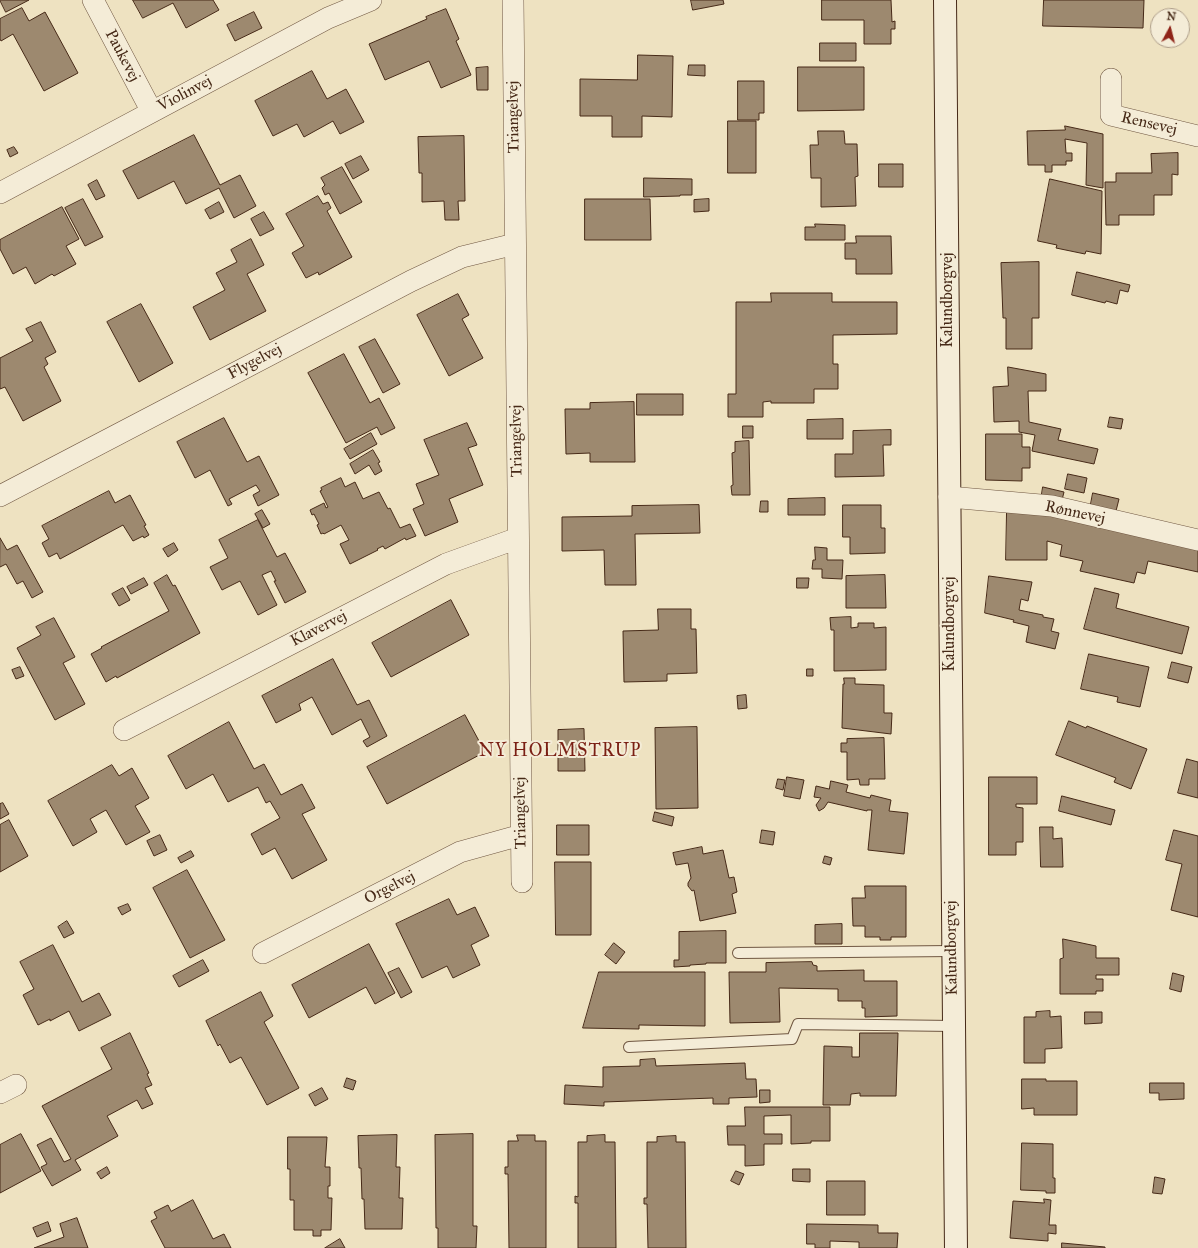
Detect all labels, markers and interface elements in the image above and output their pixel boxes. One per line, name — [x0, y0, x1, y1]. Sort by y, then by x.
north arrow — [1150, 8, 1190, 48]
text: N — [1166, 10, 1177, 24]
street label: Paukevej — [100, 27, 144, 85]
street label: Violinvej — [155, 72, 215, 116]
street label: Triangelvej — [504, 80, 524, 154]
street label: Rensevej — [1119, 108, 1179, 140]
street label: Kalundborgvej — [938, 252, 958, 348]
street label: Flygelvej — [225, 340, 285, 384]
street label: Triangelvej — [507, 404, 527, 478]
street label: Rønnevej — [1043, 497, 1107, 529]
street label: Kalundborgvej — [940, 576, 960, 672]
street label: Klavervej — [288, 607, 350, 651]
district label: NY HOLMSTRUP — [479, 741, 641, 763]
street label: Triangelvej — [511, 776, 531, 850]
street label: Orgelvej — [361, 867, 419, 909]
street label: Kalundborgvej — [942, 900, 962, 996]

